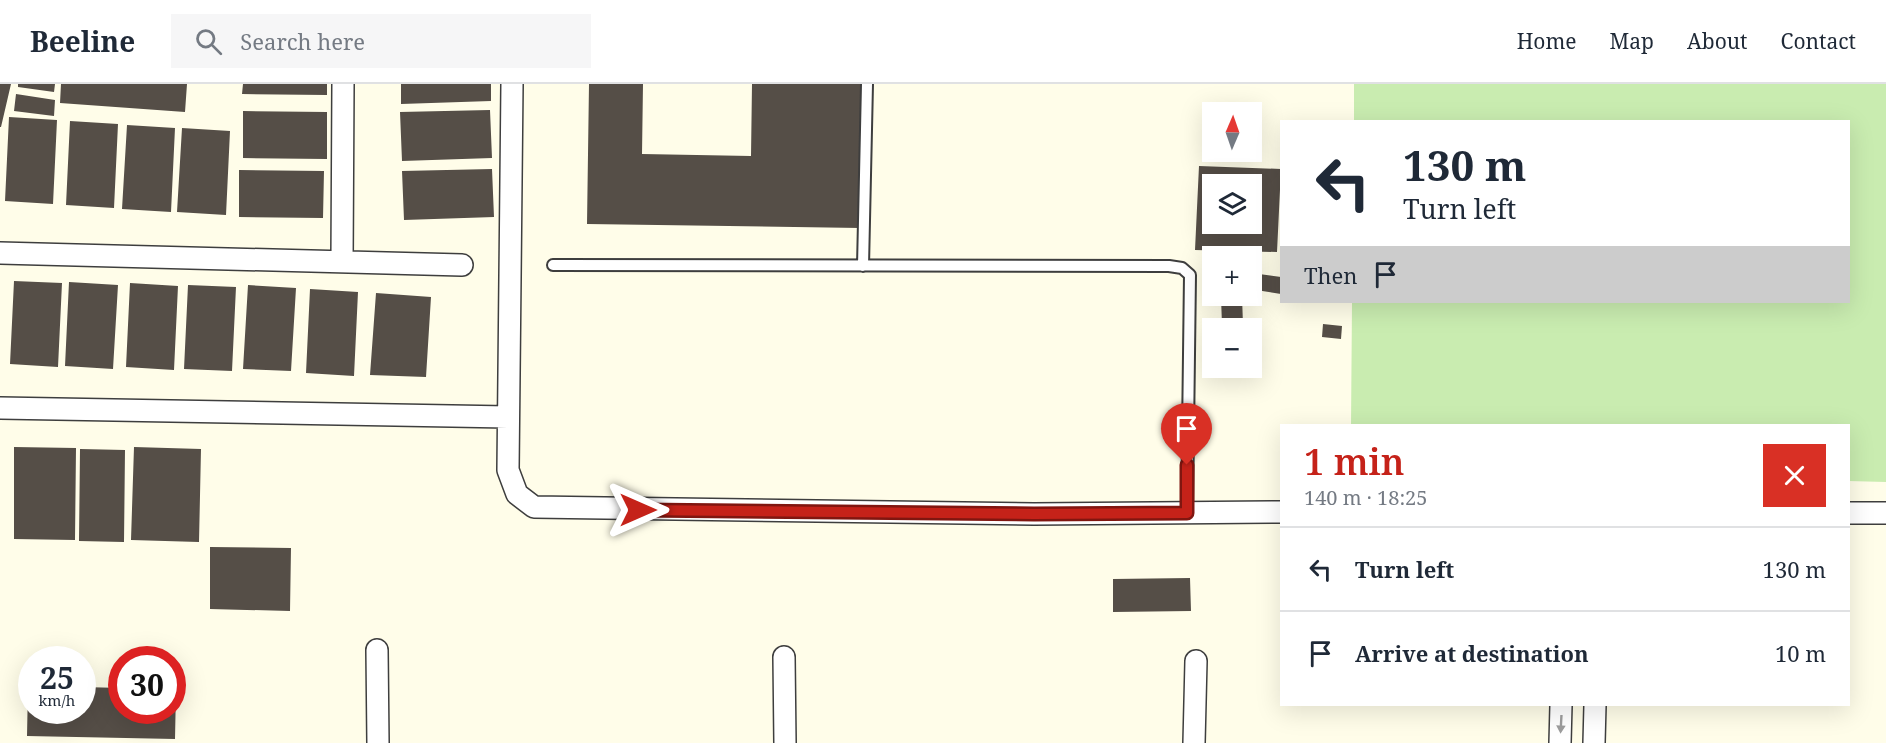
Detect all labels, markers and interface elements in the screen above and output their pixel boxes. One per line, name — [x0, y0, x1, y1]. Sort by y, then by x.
search box — [171, 14, 591, 68]
text: Beeline — [30, 22, 135, 60]
icon: search — [192, 25, 225, 58]
text: Search here — [240, 26, 365, 56]
text: Home — [1517, 27, 1577, 55]
text: Map — [1610, 27, 1654, 55]
text: About — [1687, 27, 1748, 55]
text: Contact — [1781, 27, 1856, 55]
north arrow — [1202, 102, 1262, 162]
map controls — [1202, 102, 1262, 378]
text: 130 m — [1403, 136, 1527, 193]
icon: left — [1304, 144, 1382, 222]
button: layers — [1202, 174, 1262, 234]
text: Turn left — [1403, 190, 1516, 227]
button: + — [1202, 246, 1262, 306]
icon: arrive — [1369, 258, 1402, 291]
text: Then — [1304, 260, 1357, 290]
button: − — [1202, 318, 1262, 378]
pin — [1161, 403, 1212, 465]
icon: arrive — [1170, 412, 1203, 445]
text: 1 min — [1304, 437, 1405, 486]
button: close — [1763, 444, 1826, 507]
position arrow — [606, 478, 670, 542]
text: 140 m · 18:25 — [1304, 484, 1427, 511]
icon: left — [1304, 553, 1337, 586]
text: Turn left — [1355, 554, 1454, 584]
text: 130 m — [1763, 554, 1826, 584]
icon: arrive — [1304, 637, 1337, 670]
text: Arrive at destination — [1355, 638, 1589, 668]
text: 10 m — [1775, 638, 1826, 668]
speed limit sign: 30 — [108, 646, 186, 724]
text: 25 — [40, 657, 74, 698]
text: km/h — [39, 690, 75, 710]
one-way arrow — [1556, 715, 1565, 734]

